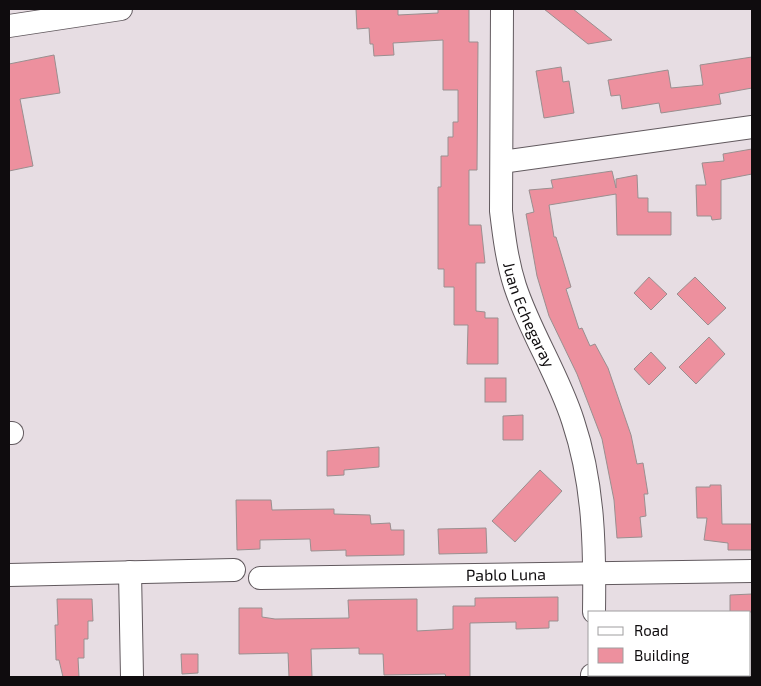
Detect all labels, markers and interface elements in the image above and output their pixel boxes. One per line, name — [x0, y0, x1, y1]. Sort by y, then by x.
street label: Juan Echegaray — [500, 260, 560, 371]
street label: Pablo Luna — [466, 564, 546, 584]
legend — [588, 611, 751, 676]
text: Road — [634, 621, 669, 639]
text: Building — [634, 646, 690, 664]

